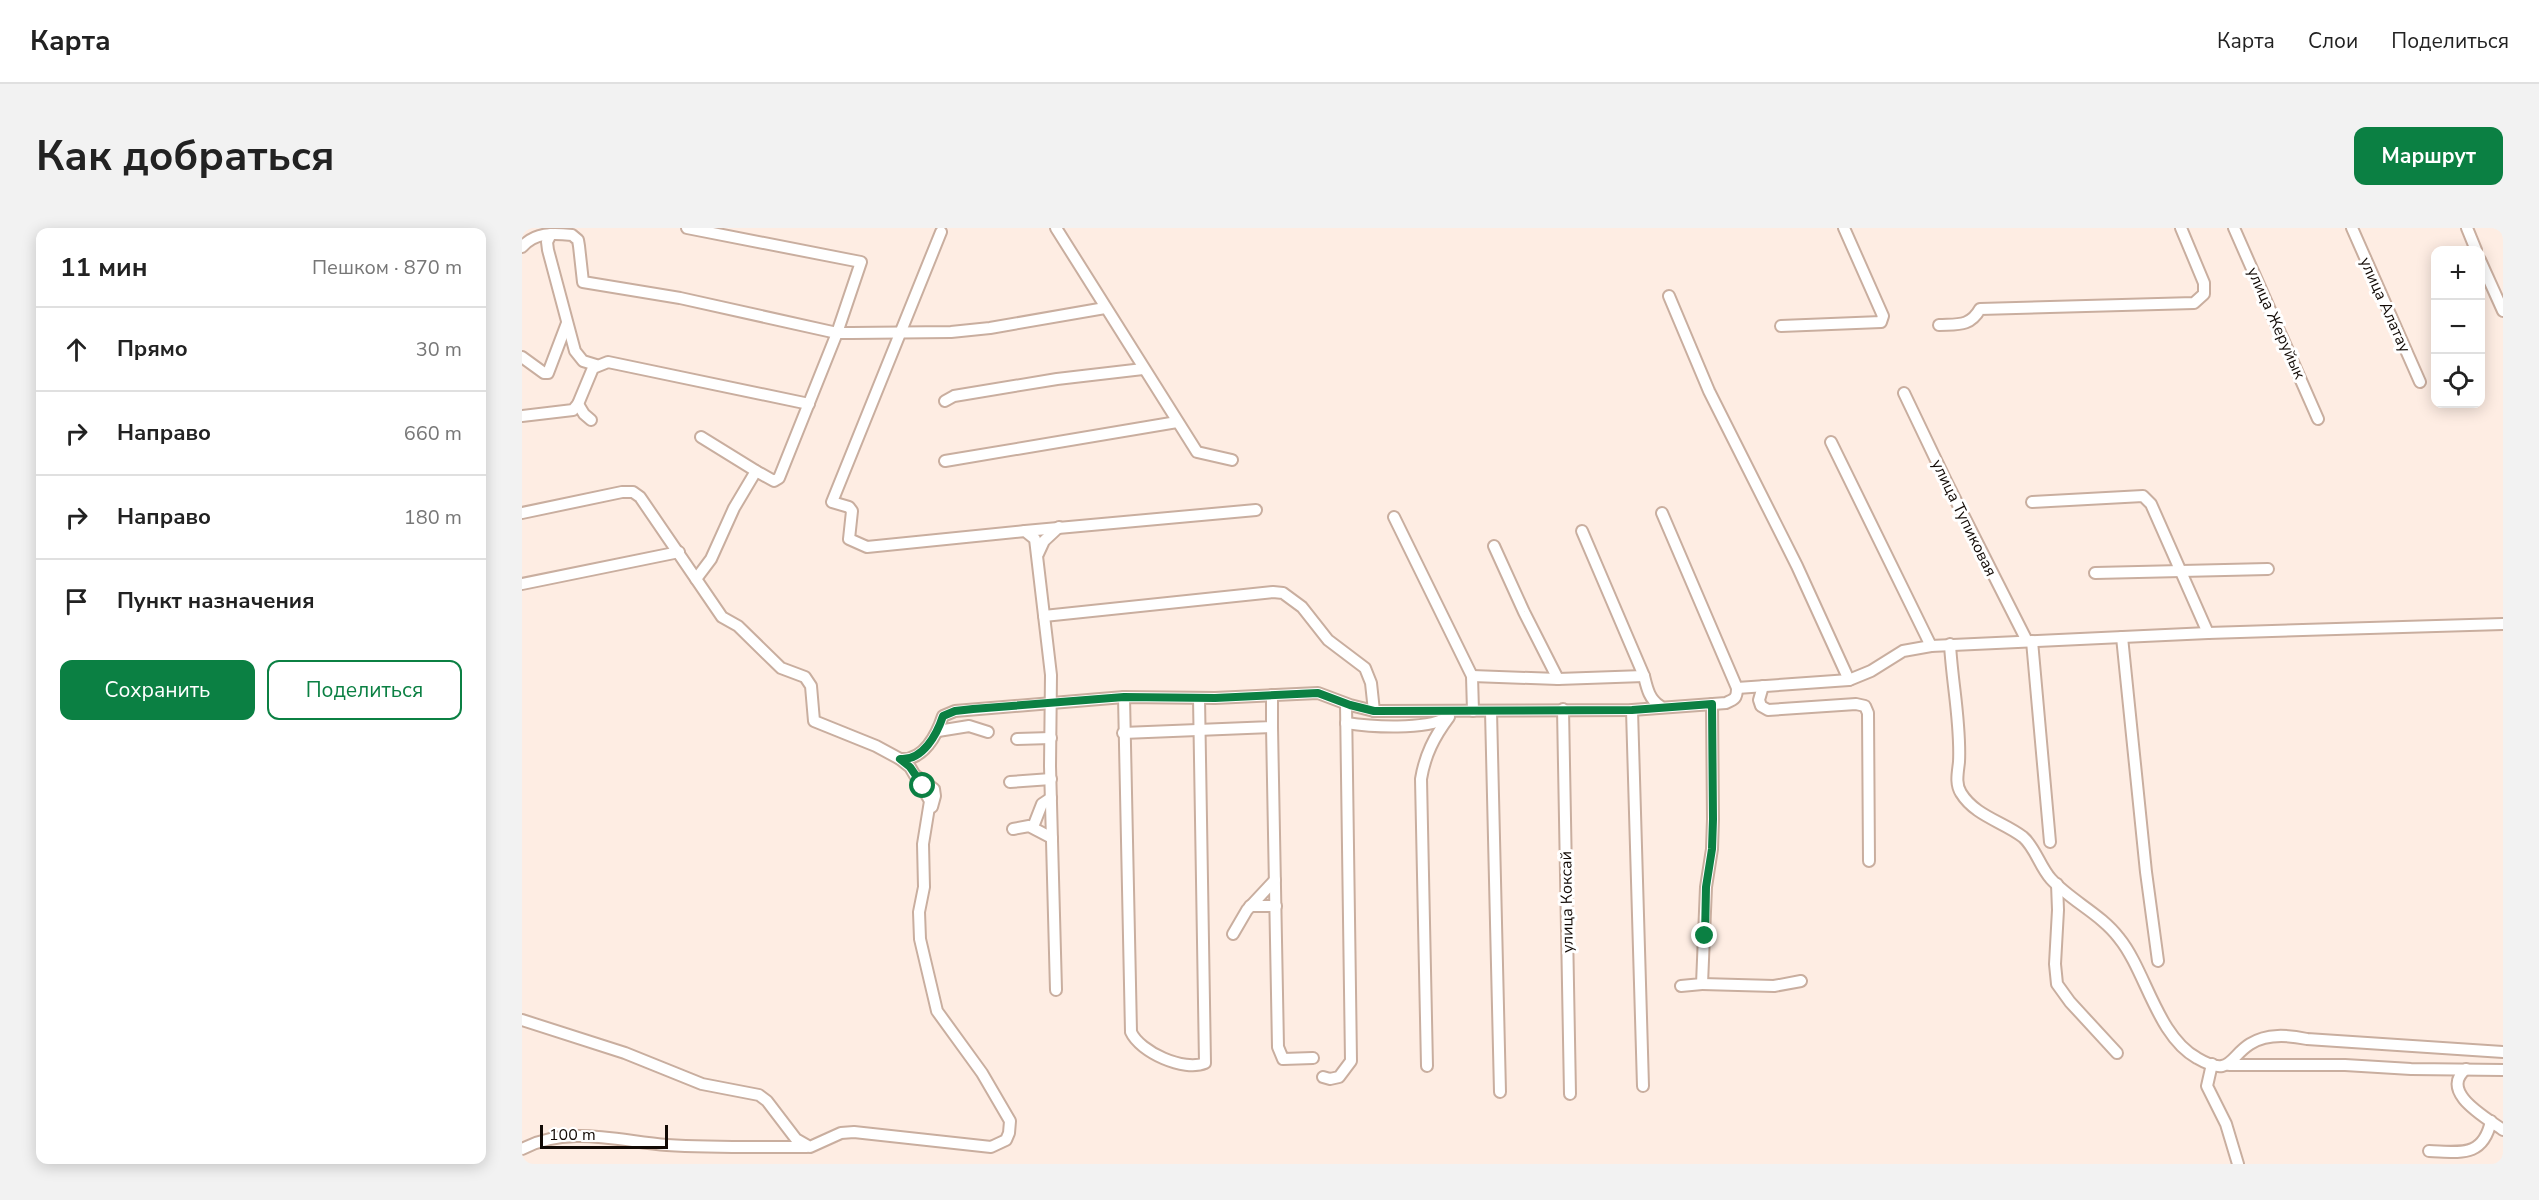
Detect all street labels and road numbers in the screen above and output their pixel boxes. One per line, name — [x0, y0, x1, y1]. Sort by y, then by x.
street label: улица Алатау — [2354, 254, 2416, 357]
street label: улица Жеруйык — [2242, 264, 2311, 383]
street label: улица Тупиковая — [1926, 456, 2002, 580]
street label: улица Коксай — [1555, 851, 1579, 953]

